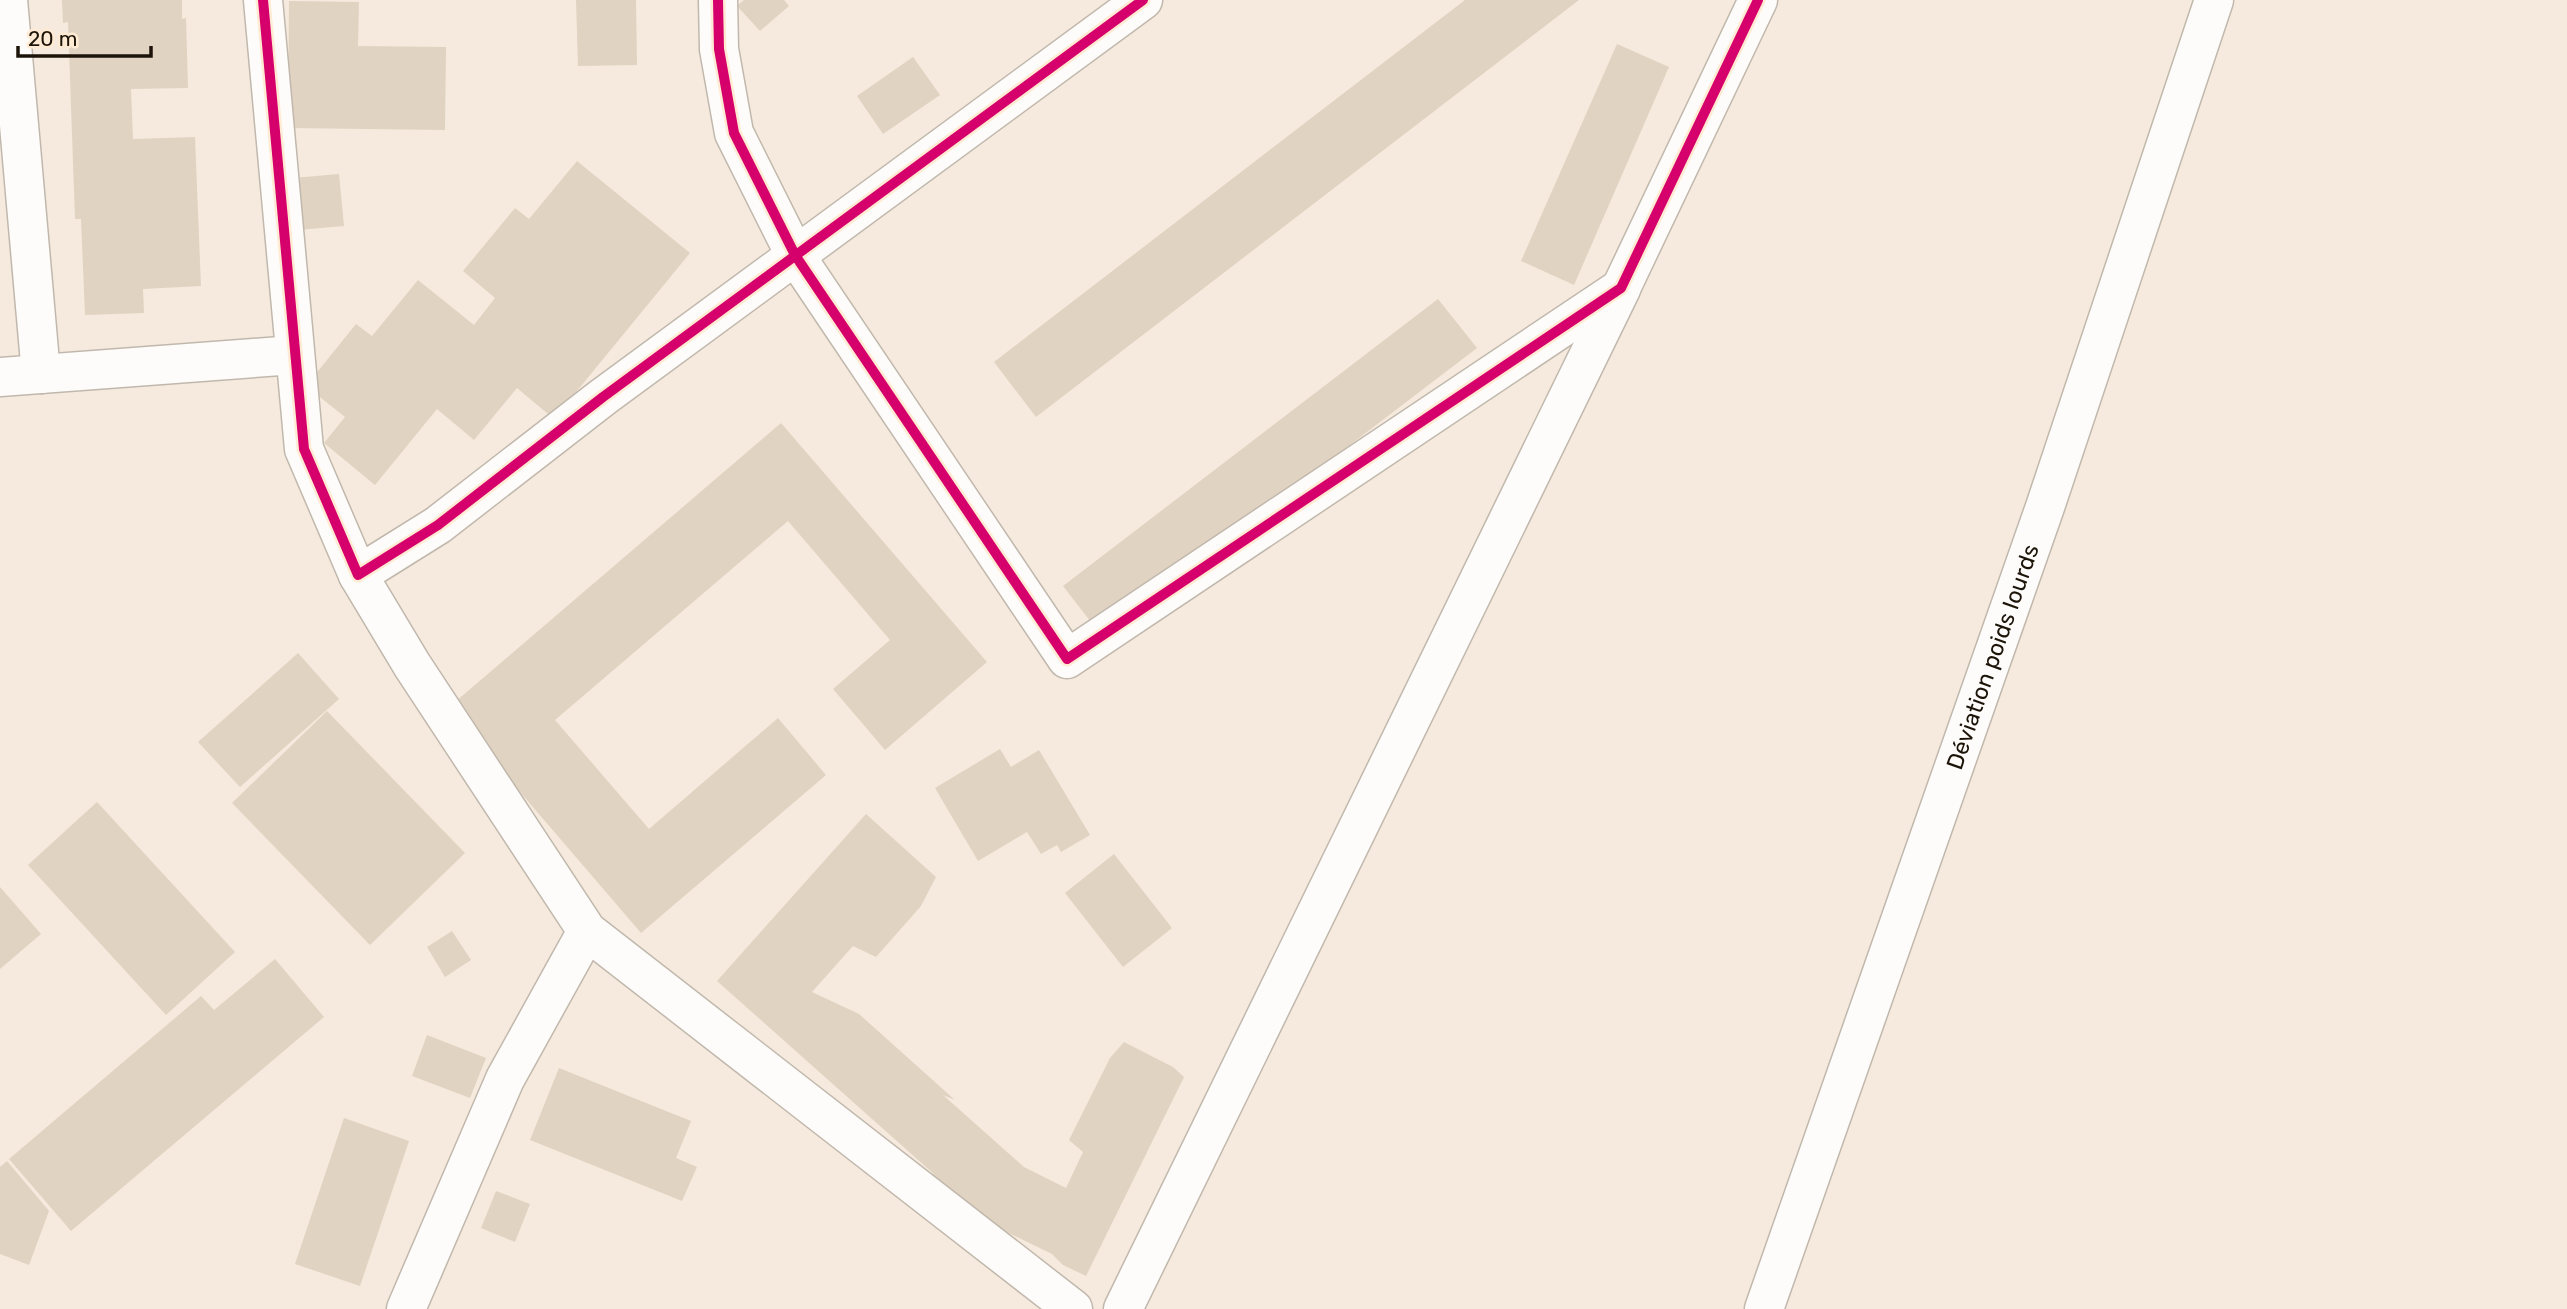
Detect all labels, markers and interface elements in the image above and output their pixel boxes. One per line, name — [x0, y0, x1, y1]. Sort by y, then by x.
scale bar — [18, 14, 150, 58]
text: 20 m — [28, 26, 77, 51]
street label: Déviation poids lourds — [1940, 541, 2045, 773]

